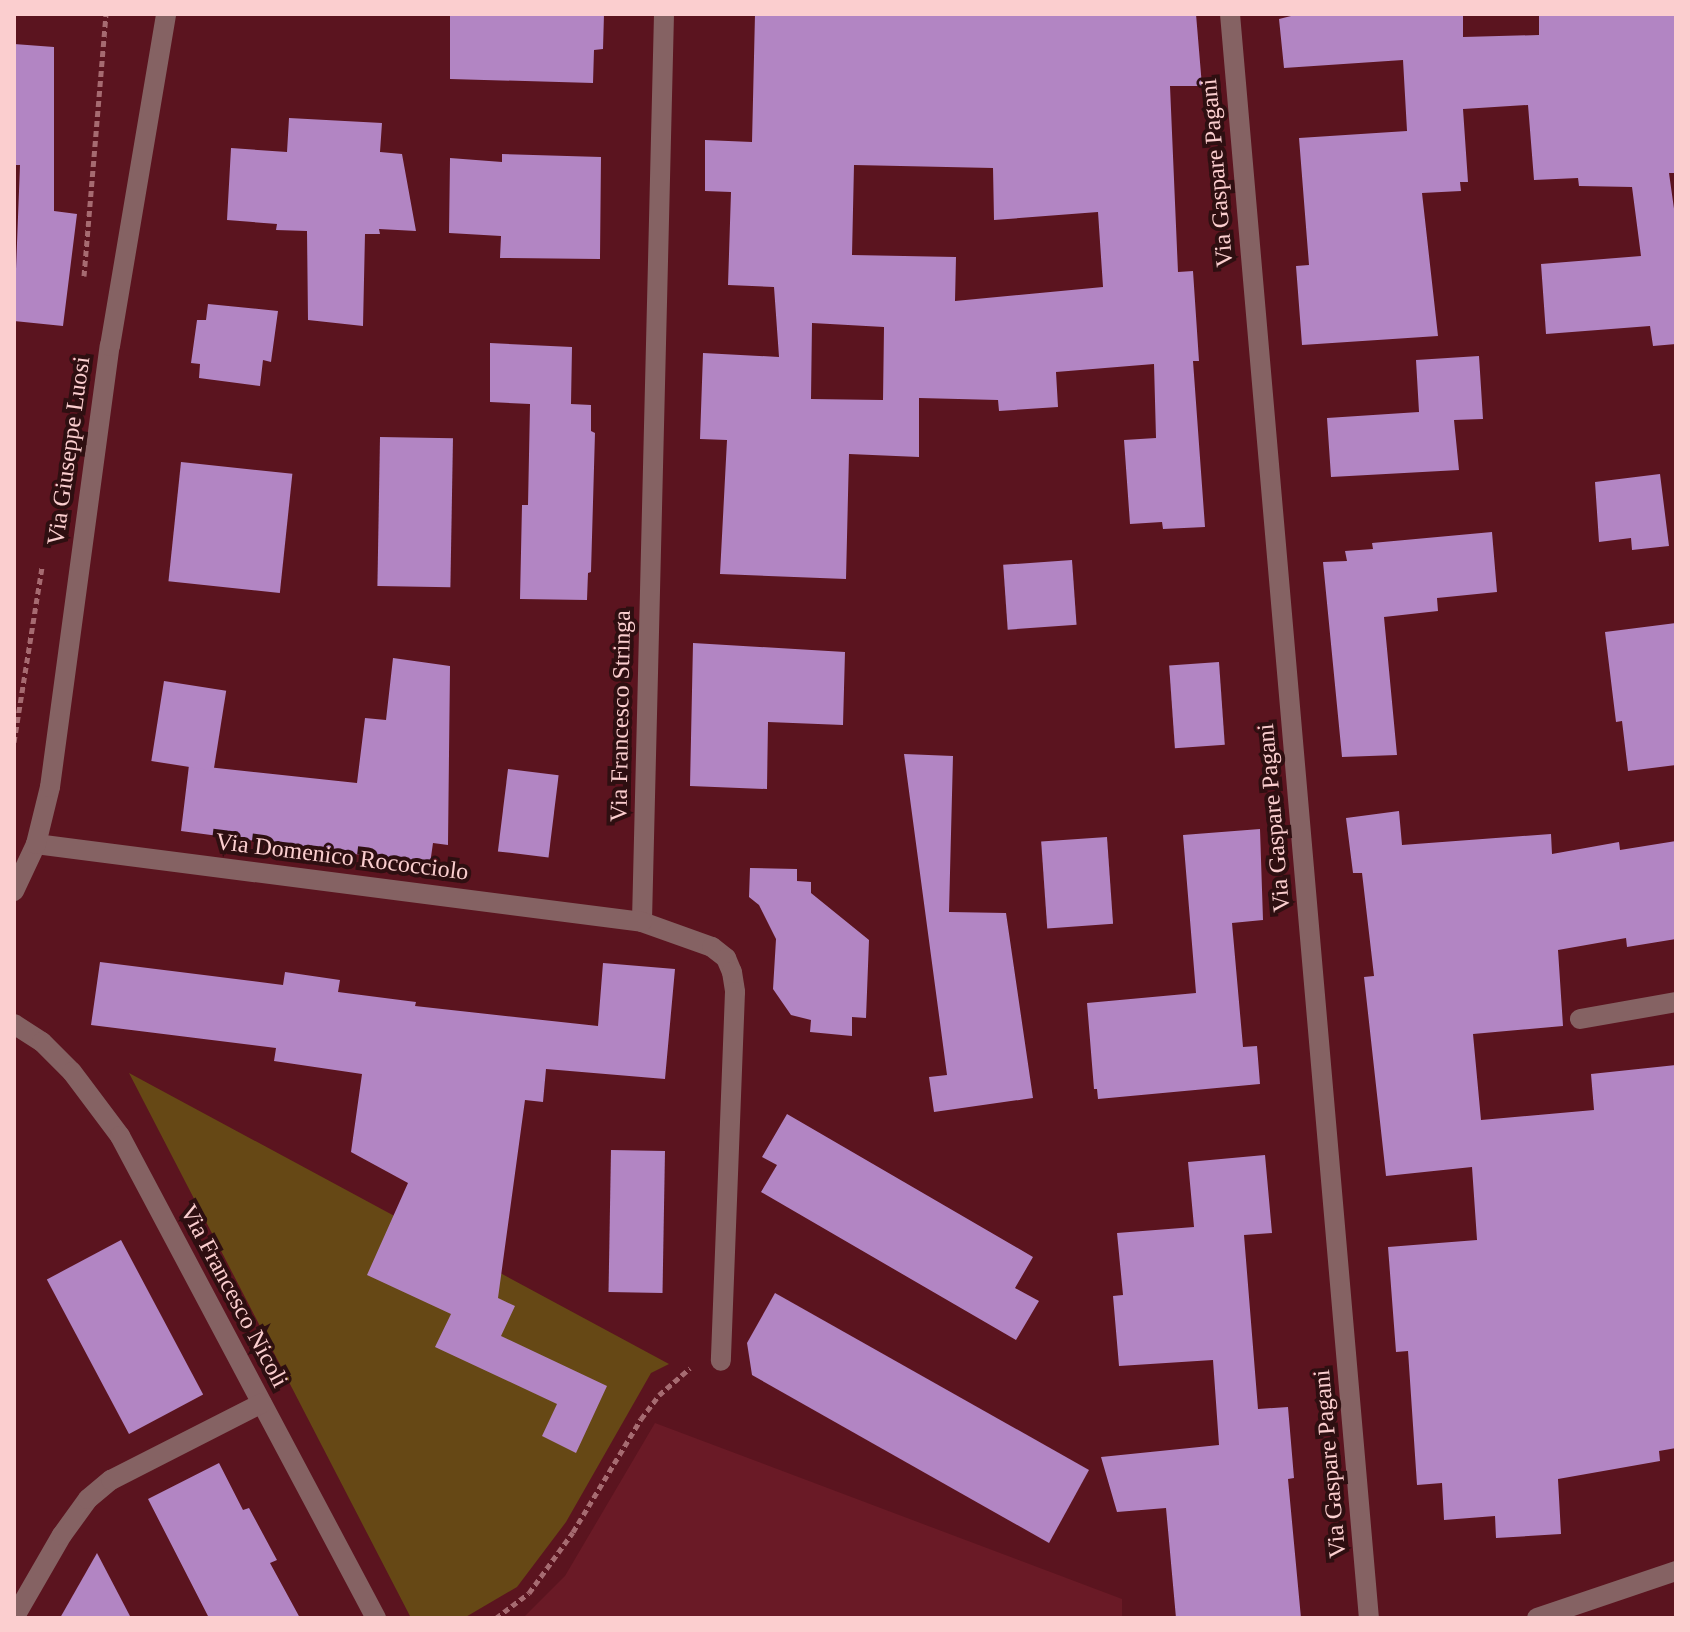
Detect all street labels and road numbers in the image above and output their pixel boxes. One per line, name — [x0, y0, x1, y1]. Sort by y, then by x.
street label: Via Gaspare Pagani — [1194, 78, 1240, 268]
street label: Via Giuseppe Luosi — [41, 355, 97, 547]
street label: Via Francesco Stringa — [605, 610, 637, 822]
street label: Via Gaspare Pagani — [1251, 723, 1297, 913]
street label: Via Domenico Rococciolo — [214, 827, 470, 887]
street label: Via Francesco Nicoli — [174, 1200, 294, 1392]
street label: Via Gaspare Pagani — [1307, 1369, 1353, 1559]

